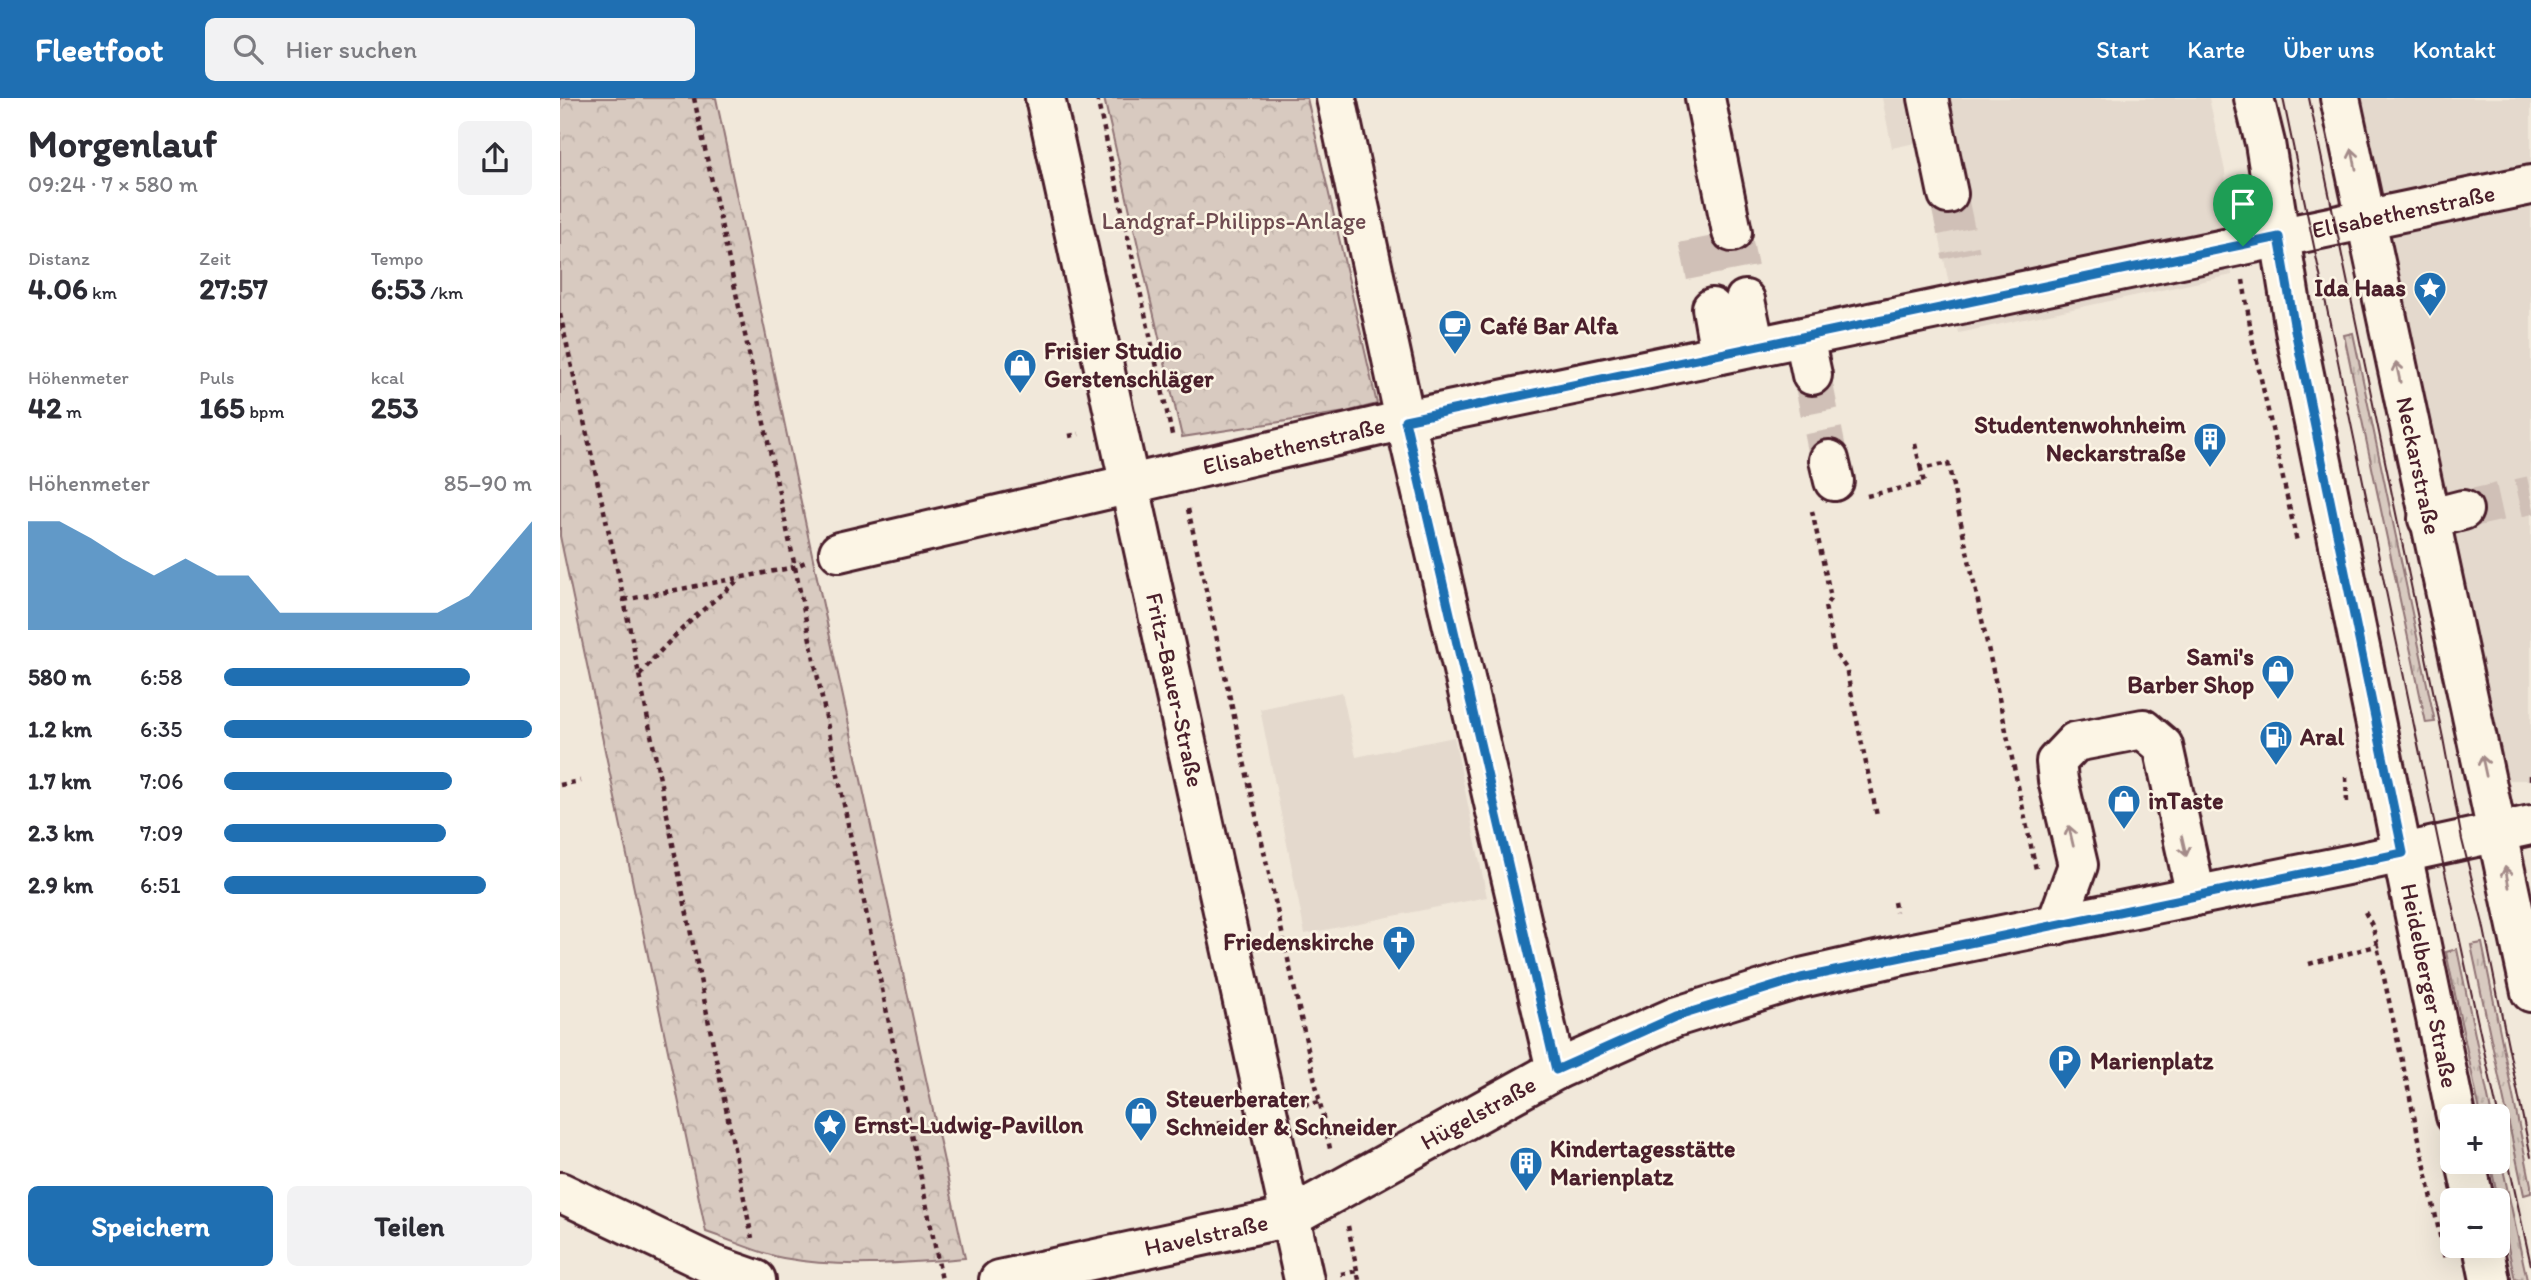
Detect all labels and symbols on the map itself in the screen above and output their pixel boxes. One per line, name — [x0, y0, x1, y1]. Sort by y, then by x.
one-way arrow — [2347, 148, 2360, 171]
pin — [2213, 174, 2273, 246]
street label: Elisabethenstraße — [2309, 178, 2497, 244]
park label: Landgraf-Philipps-Anlage — [1102, 206, 1366, 235]
place icon: Ida Haas — [2411, 269, 2449, 318]
place label: Ida Haas — [2314, 273, 2406, 302]
cafe icon: Café Bar Alfa — [1436, 307, 1474, 356]
place label: Café Bar Alfa — [1480, 311, 1619, 340]
place label: Frisier Studio Gerstenschläger — [1044, 336, 1214, 394]
shop icon: Frisier Studio Gerstenschläger — [1001, 346, 1039, 395]
one-way arrow — [2391, 361, 2405, 384]
street label: Neckarstraße — [2390, 394, 2448, 537]
street label: Elisabethenstraße — [1200, 410, 1388, 481]
place label: Studentenwohnheim Neckarstraße — [1974, 410, 2187, 467]
building icon: Studentenwohnheim Neckarstraße — [2191, 420, 2229, 469]
street label: Fritz-Bauer-Straße — [1140, 590, 1211, 790]
place label: Sami's Barber Shop — [2127, 642, 2254, 700]
shop icon: Sami's Barber Shop — [2259, 652, 2297, 701]
fuel station icon: Aral — [2257, 718, 2295, 767]
place label: Aral — [2299, 722, 2344, 751]
one-way arrow — [2476, 755, 2490, 778]
shop icon: inTaste — [2105, 782, 2143, 831]
place label: inTaste — [2148, 786, 2224, 815]
one-way arrow — [2064, 825, 2077, 848]
one-way arrow — [2178, 834, 2192, 857]
one-way arrow — [2500, 866, 2513, 889]
street label: Heidelberger Straße — [2395, 881, 2465, 1090]
church icon: Friedenskirche — [1380, 923, 1418, 972]
place label: Friedenskirche — [1223, 927, 1374, 956]
parking icon: Marienplatz — [2046, 1042, 2084, 1091]
place label: Marienplatz — [2090, 1046, 2214, 1076]
street label: Hügelstraße — [1415, 1069, 1541, 1156]
place label: Steuerberater Schneider & Schneider — [1166, 1084, 1397, 1141]
shop icon: Steuerberater Schneider & Schneider — [1122, 1094, 1160, 1143]
place icon: Ernst-Ludwig-Pavillon — [811, 1106, 849, 1155]
place label: Ernst-Ludwig-Pavillon — [854, 1110, 1084, 1140]
place label: Kindertagesstätte Marienplatz — [1550, 1134, 1735, 1192]
building icon: Kindertagesstätte Marienplatz — [1507, 1144, 1545, 1193]
street label: Havelstraße — [1142, 1207, 1271, 1262]

